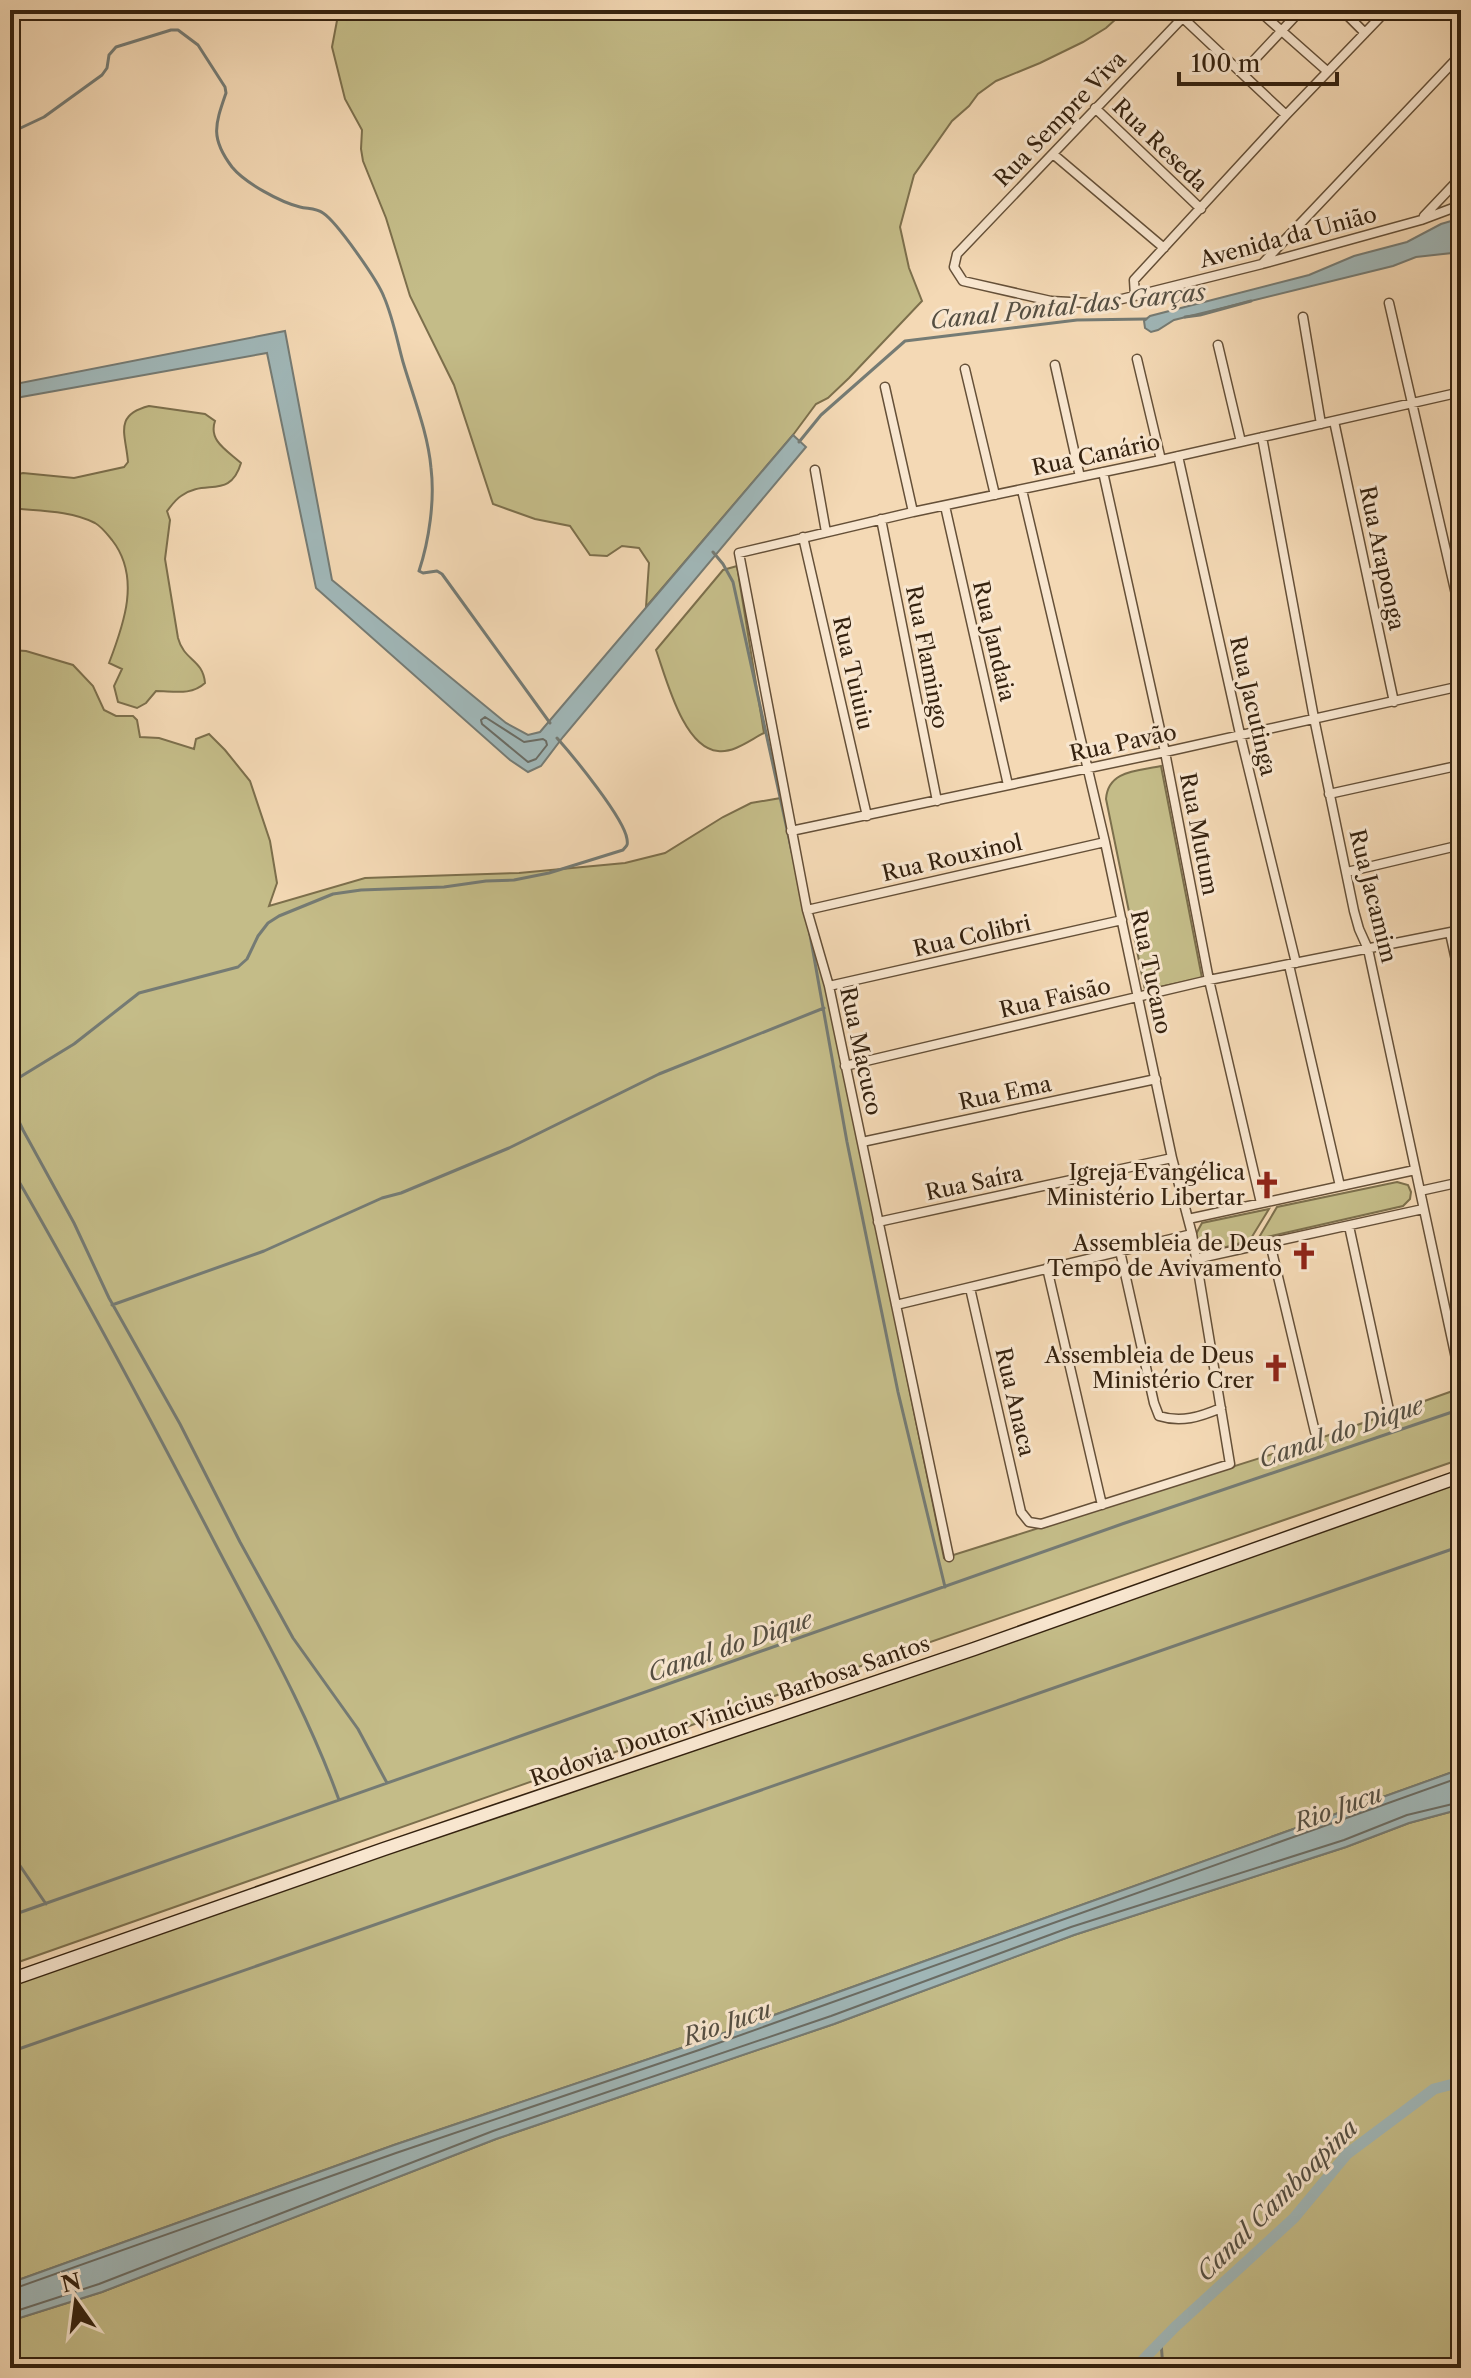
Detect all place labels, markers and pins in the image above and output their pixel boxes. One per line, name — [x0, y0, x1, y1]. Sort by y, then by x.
place label: Igreja Evangélica Ministério Libertar — [1046, 1159, 1245, 1211]
church icon: Igreja Evangélica Ministério Libertar — [1252, 1170, 1282, 1200]
place label: Assembleia de Deus Tempo de Avivamento — [1047, 1230, 1282, 1282]
church icon: Assembleia de Deus Tempo de Avivamento — [1289, 1241, 1319, 1271]
place label: Assembleia de Deus Ministério Crer — [1044, 1342, 1254, 1394]
church icon: Assembleia de Deus Ministério Crer — [1261, 1353, 1291, 1383]

